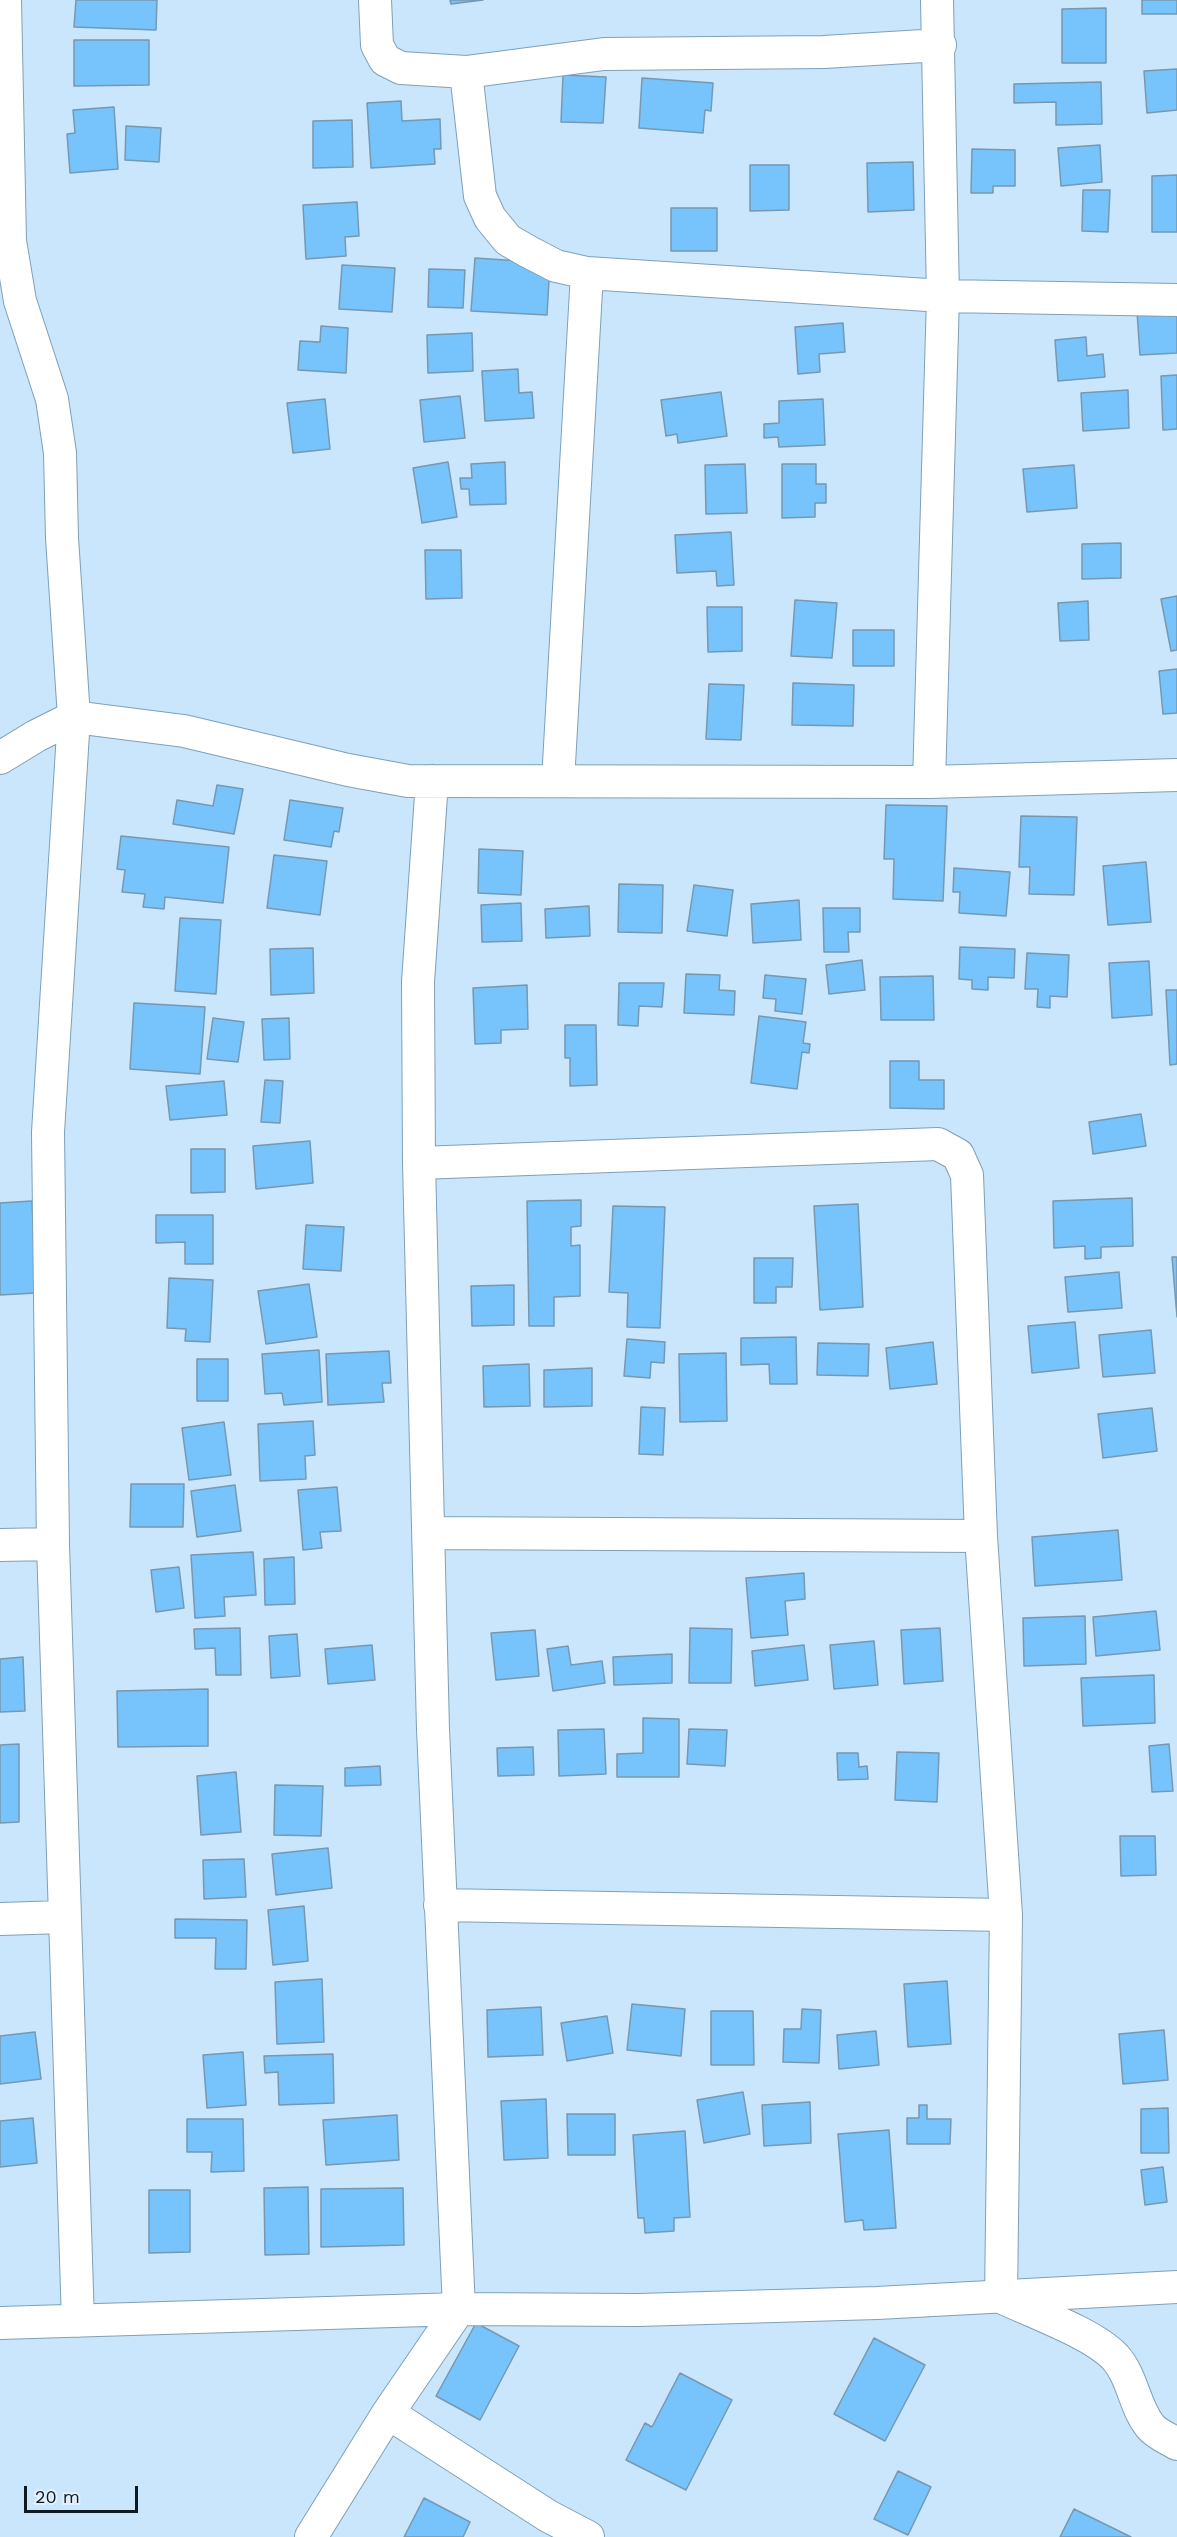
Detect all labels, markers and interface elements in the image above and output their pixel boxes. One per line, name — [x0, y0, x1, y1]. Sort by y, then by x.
scale bar — [27, 2474, 141, 2512]
text: 20 m — [35, 2486, 80, 2507]

